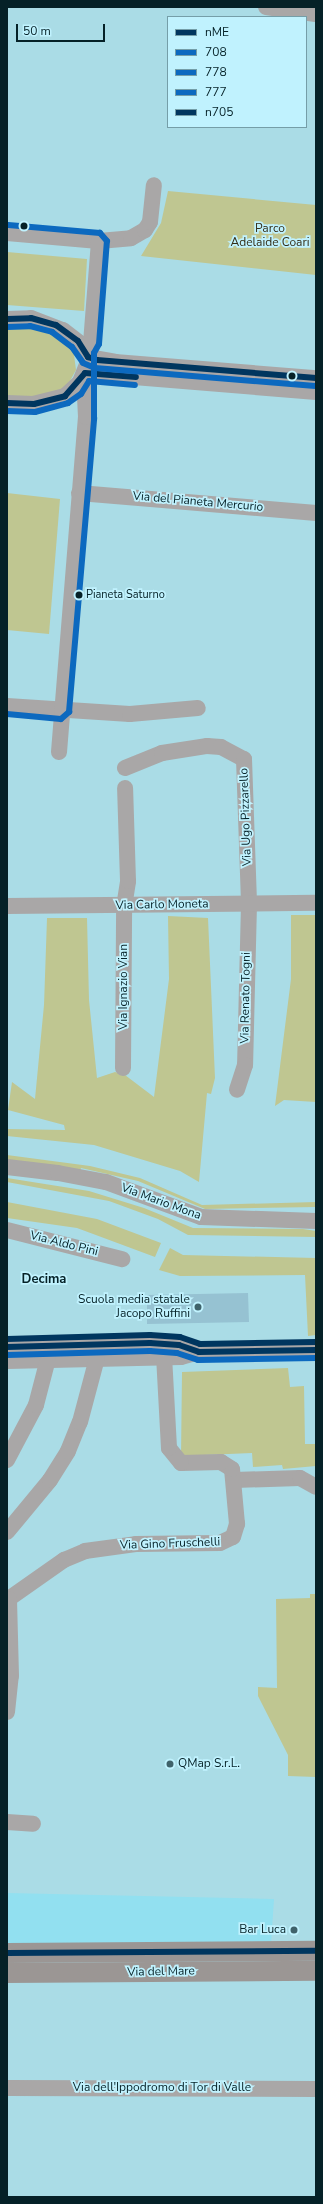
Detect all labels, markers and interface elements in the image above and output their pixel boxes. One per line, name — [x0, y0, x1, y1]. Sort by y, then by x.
scale bar — [18, 16, 107, 42]
legend — [167, 16, 307, 128]
text: 50 m — [23, 23, 51, 39]
text: nME — [205, 24, 229, 40]
text: 708 — [205, 44, 227, 60]
text: 778 — [205, 64, 227, 80]
text: 777 — [205, 84, 227, 100]
text: n705 — [205, 104, 233, 120]
unlabelled marker — [19, 221, 29, 231]
park label: Parco Adelaide Coari — [231, 222, 309, 250]
unlabelled marker — [287, 371, 297, 381]
street label: Via del Pianeta Mercurio — [132, 489, 264, 515]
place label: Pianeta Saturno — [86, 588, 165, 602]
marker: Pianeta Saturno — [74, 590, 84, 600]
street label: Via Ugo Pizzarello — [237, 768, 255, 866]
street label: Via Carlo Moneta — [115, 897, 209, 913]
street label: Via Ignazio Vian — [117, 944, 131, 1030]
street label: Via Renato Togni — [238, 952, 254, 1044]
street label: Via Mario Mona — [119, 1181, 203, 1223]
street label: Via Aldo Pini — [29, 1229, 99, 1259]
district label: Decima — [22, 1271, 66, 1287]
place label: Scuola media statale Jacopo Ruffini — [78, 1293, 190, 1321]
marker: Scuola media statale Jacopo Ruffini — [193, 1302, 203, 1312]
street label: Via Gino Fruschelli — [120, 1535, 220, 1553]
place label: QMap S.r.L. — [178, 1757, 240, 1771]
marker: QMap S.r.L. — [165, 1759, 175, 1769]
place label: Bar Luca — [239, 1923, 286, 1937]
marker: Bar Luca — [289, 1925, 299, 1935]
street label: Via del Mare — [127, 1964, 195, 1980]
street label: Via dell'Ippodromo di Tor di Valle — [73, 2081, 251, 2095]

